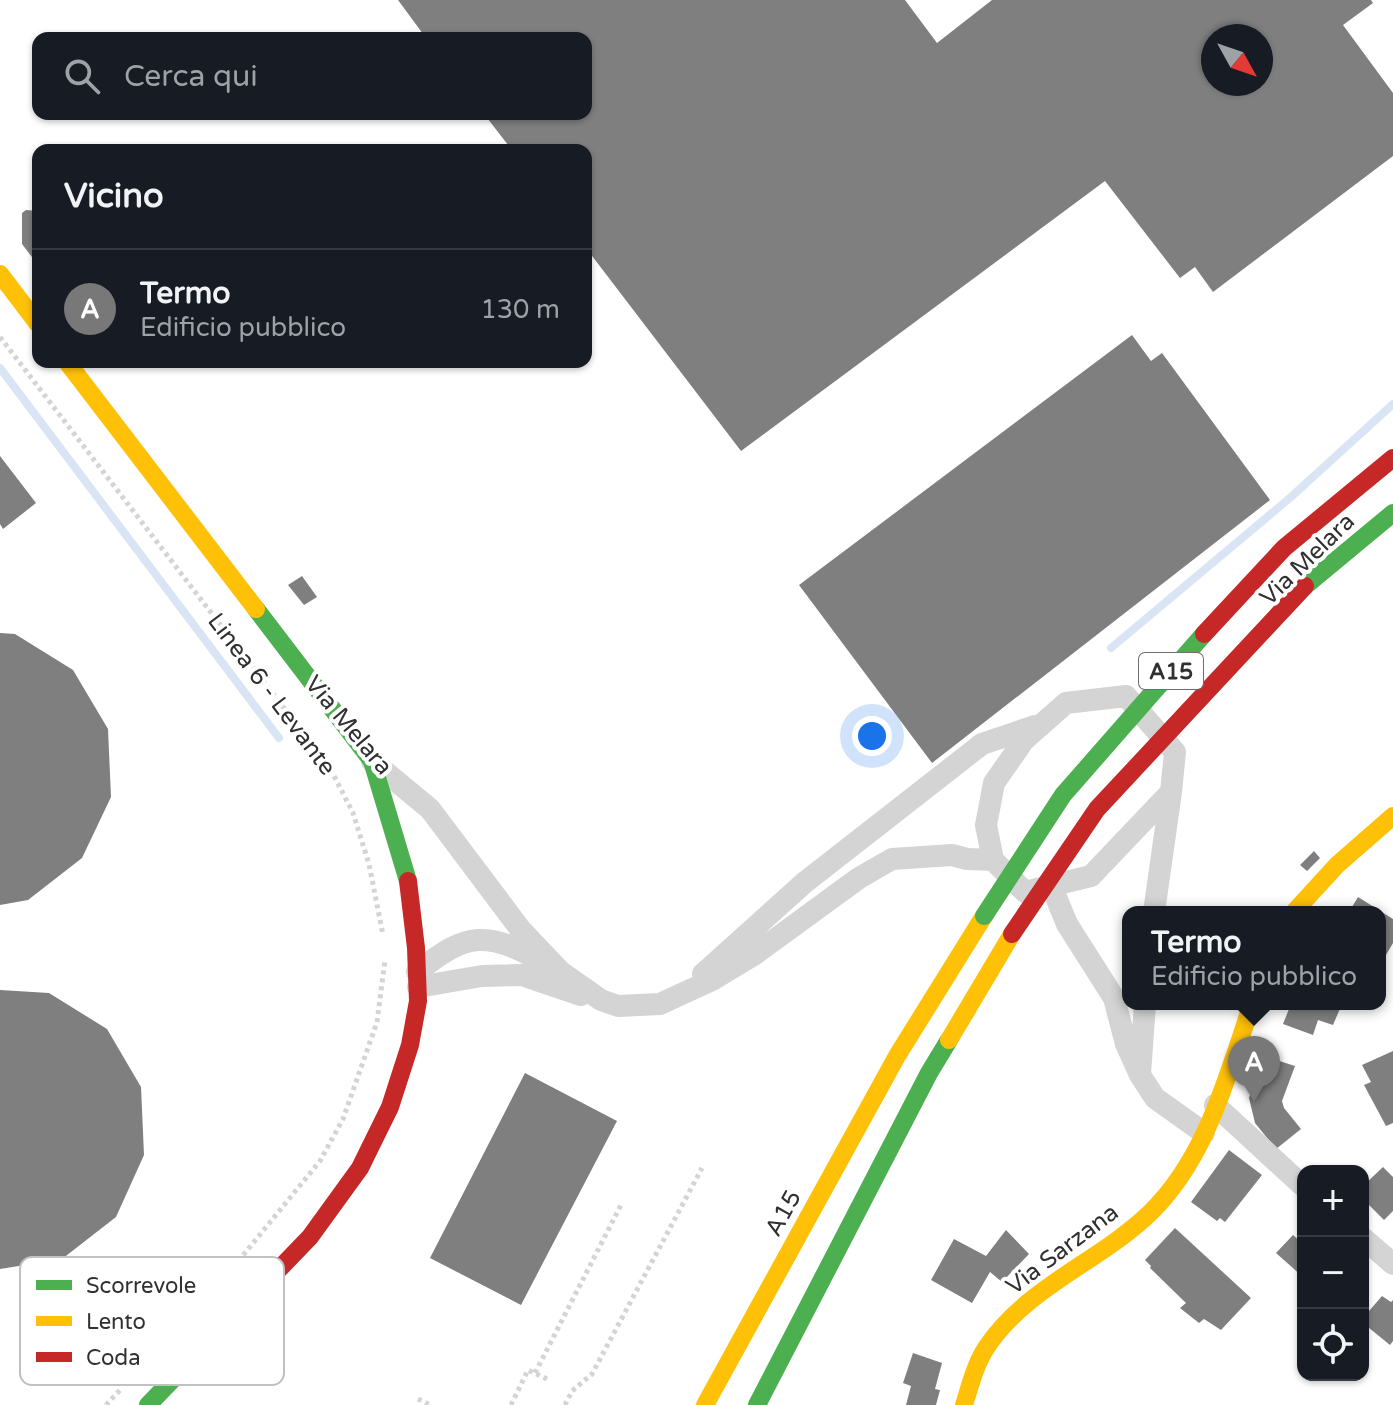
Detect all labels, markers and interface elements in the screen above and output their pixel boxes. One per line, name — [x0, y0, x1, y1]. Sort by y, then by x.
north arrow — [1201, 24, 1273, 96]
search box — [32, 32, 592, 120]
icon: search — [60, 54, 104, 98]
text: Cerca qui — [124, 58, 258, 95]
text: Vicino — [64, 176, 164, 217]
text: Termo — [140, 275, 231, 312]
text: A — [80, 294, 100, 325]
text: 130 m — [480, 294, 560, 325]
text: Edificio pubblico — [140, 312, 346, 343]
street label: Via Melara — [1254, 507, 1361, 612]
street label: Linea 6 - Levante — [201, 608, 342, 781]
road number: A15 — [1139, 653, 1203, 689]
street label: Via Melara — [299, 670, 399, 781]
your location — [852, 716, 892, 756]
popup — [1122, 906, 1386, 1010]
text: Termo — [1151, 924, 1242, 961]
text: Edificio pubblico — [1151, 961, 1357, 992]
pin: A — [1228, 1036, 1280, 1102]
map controls — [1297, 1165, 1369, 1381]
button: + — [1297, 1165, 1369, 1237]
street label: A15 — [759, 1185, 808, 1241]
street label: Via Sarzana — [1000, 1198, 1124, 1301]
button: − — [1297, 1237, 1369, 1309]
legend — [20, 1257, 284, 1385]
text: Scorrevole — [86, 1273, 196, 1299]
text: Lento — [86, 1309, 146, 1335]
button: locate — [1297, 1309, 1369, 1381]
text: Coda — [86, 1345, 141, 1371]

